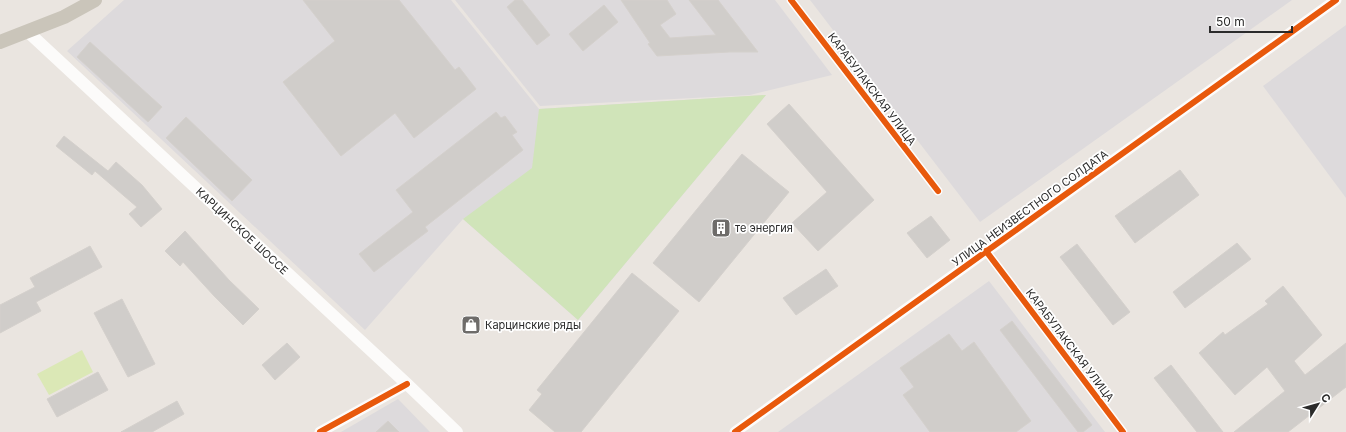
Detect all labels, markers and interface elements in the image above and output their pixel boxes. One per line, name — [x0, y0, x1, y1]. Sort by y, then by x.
scale bar — [1210, 8, 1292, 34]
text: 50 m — [1216, 14, 1245, 29]
street label: КАРАБУЛАКСКАЯ УЛИЦА — [825, 30, 919, 149]
street label: УЛИЦА НЕИЗВЕСТНОГО СОЛДАТА — [949, 147, 1111, 269]
street label: КАРЦИНСКОЕ ШОССЕ — [193, 185, 291, 277]
building icon: те энергия — [710, 217, 732, 239]
place label: те энергия — [735, 221, 793, 235]
street label: КАРАБУЛАКСКАЯ УЛИЦА — [1023, 286, 1117, 405]
shop icon: Карцинские ряды — [460, 314, 482, 336]
place label: Карцинские ряды — [485, 318, 581, 332]
north arrow — [1298, 384, 1338, 424]
text: С — [1318, 391, 1334, 405]

